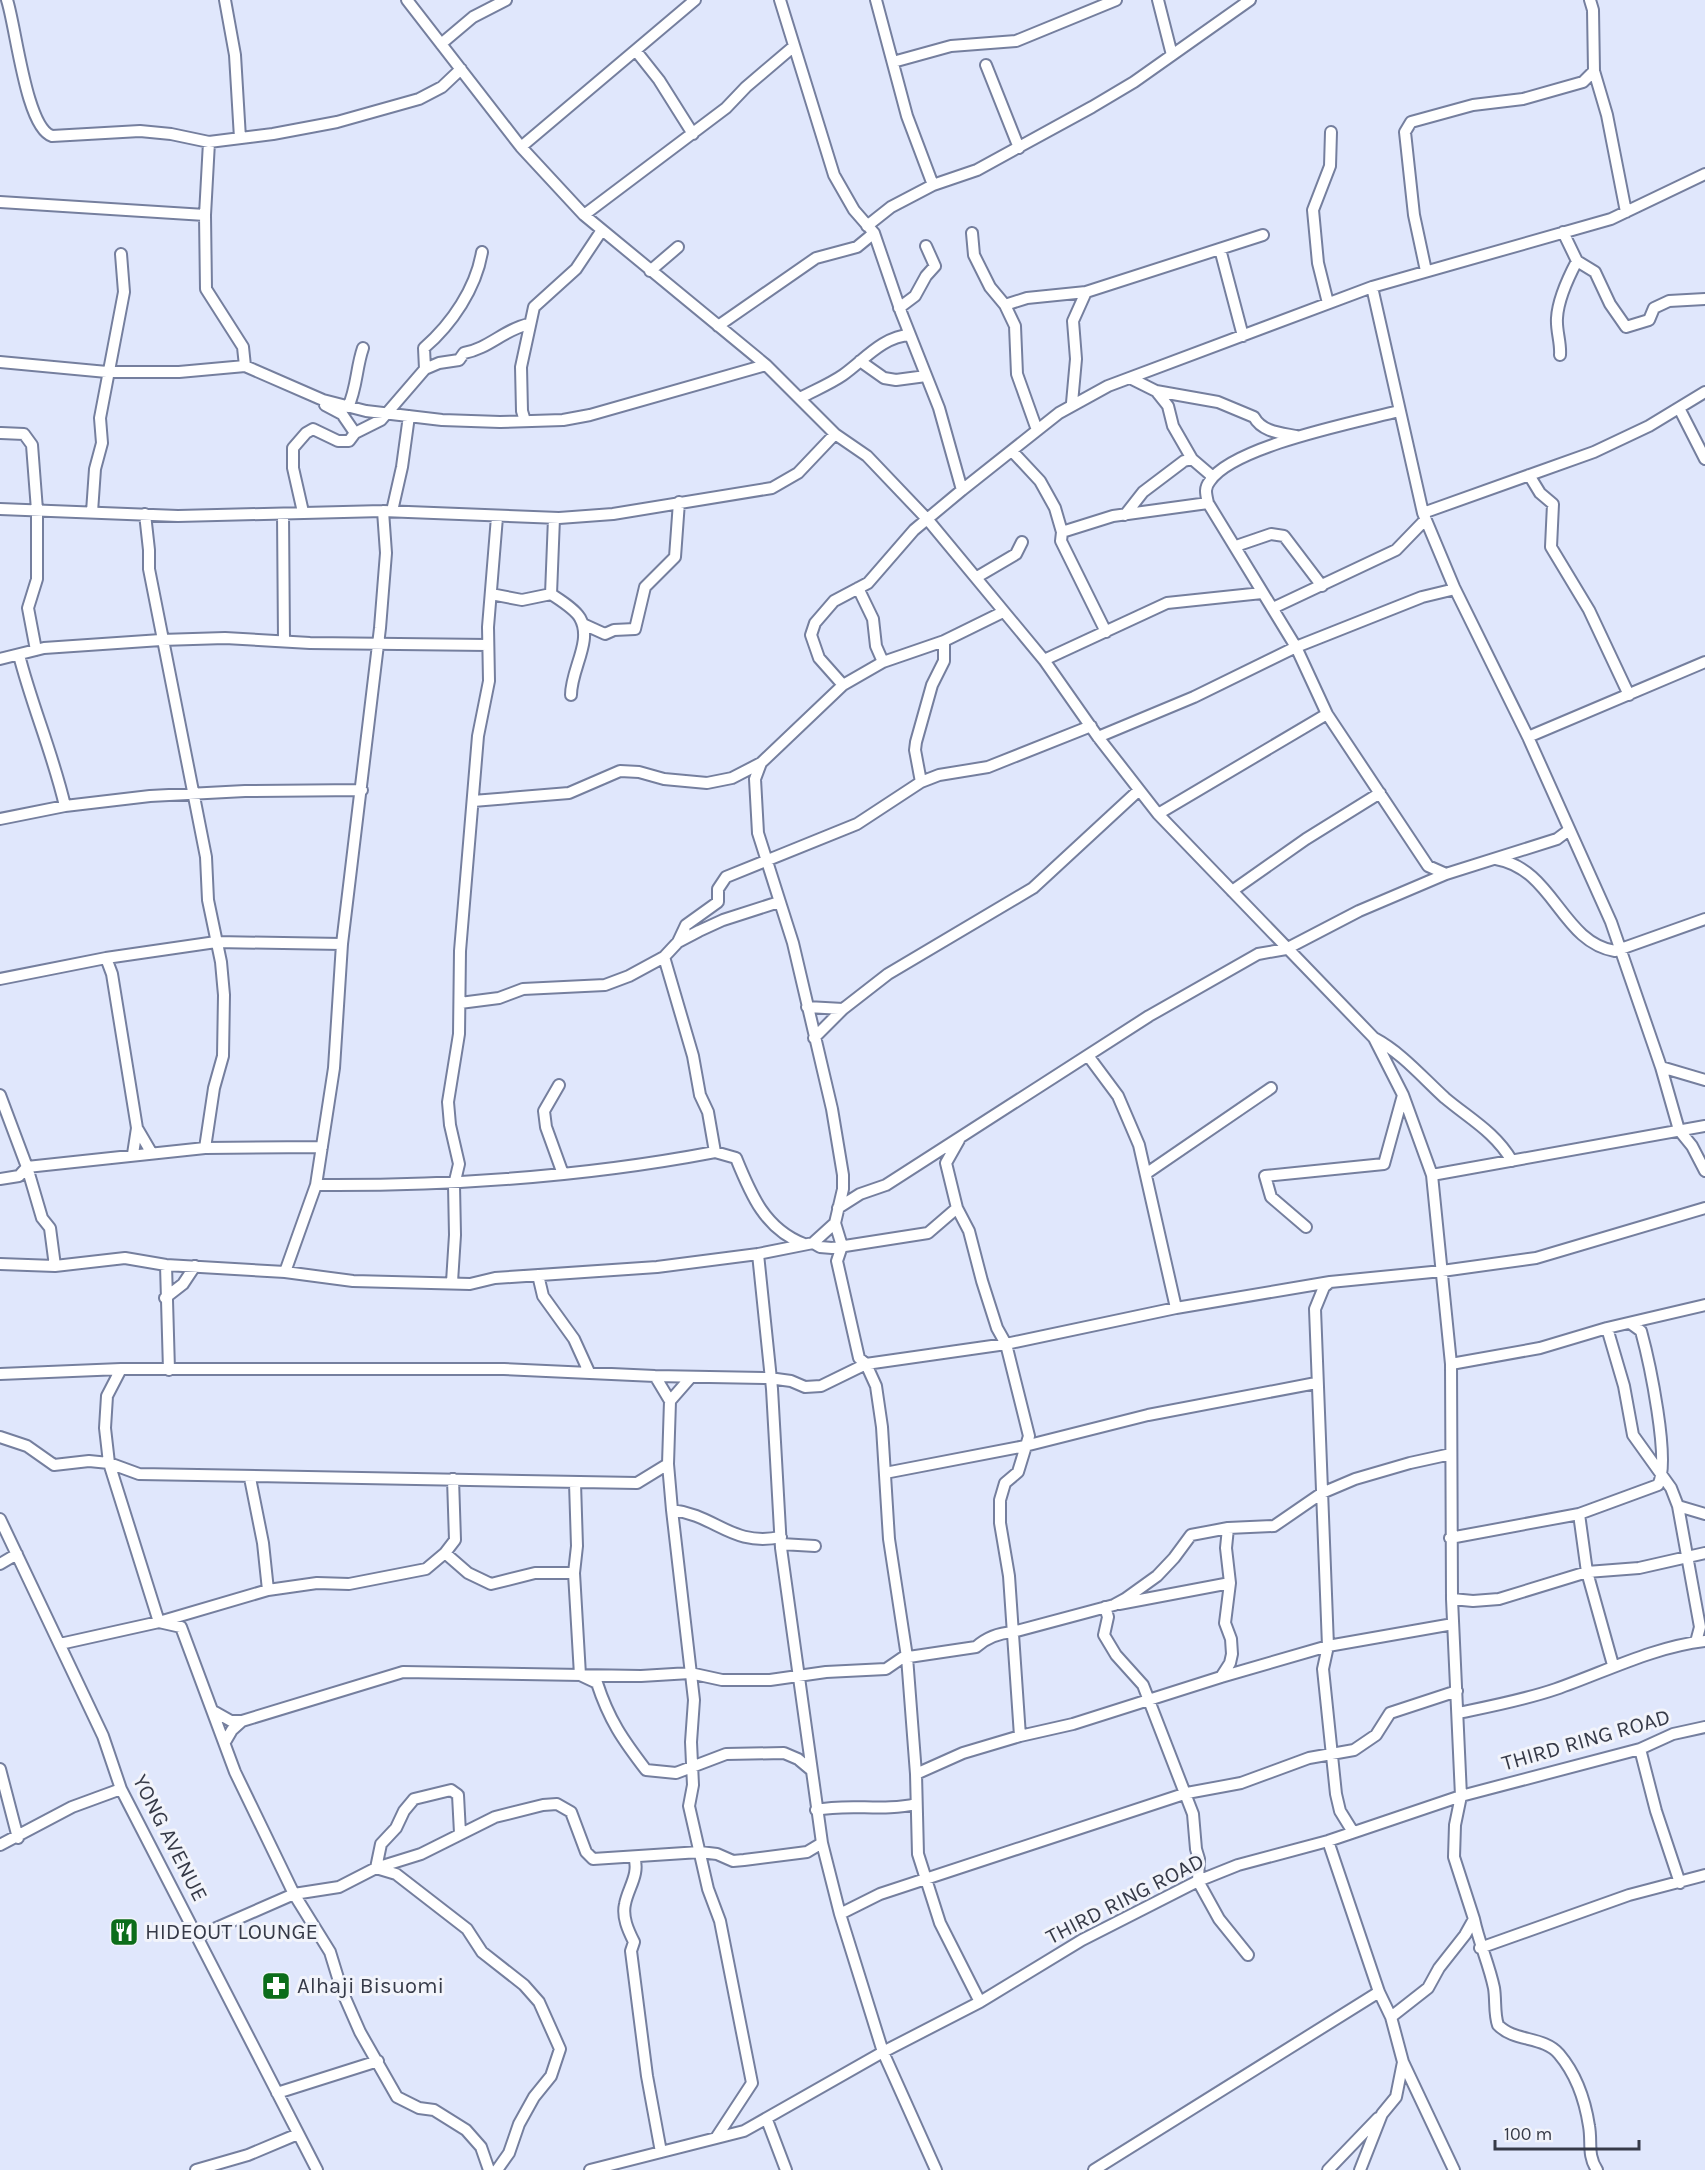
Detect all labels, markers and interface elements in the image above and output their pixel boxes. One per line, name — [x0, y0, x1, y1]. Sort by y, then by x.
street label: THIRD RING ROAD — [1499, 1704, 1673, 1776]
street label: YONG AVENUE — [127, 1770, 213, 1906]
street label: THIRD RING ROAD — [1042, 1848, 1208, 1950]
restaurant icon: HIDEOUT LOUNGE — [108, 1916, 140, 1948]
place label: HIDEOUT LOUNGE — [145, 1919, 318, 1945]
pharmacy icon: Alhaji Bisuomi — [260, 1970, 292, 2002]
place label: Alhaji Bisuomi — [297, 1973, 444, 1999]
scale bar — [1495, 2113, 1639, 2151]
text: 100 m — [1504, 2123, 1552, 2145]

